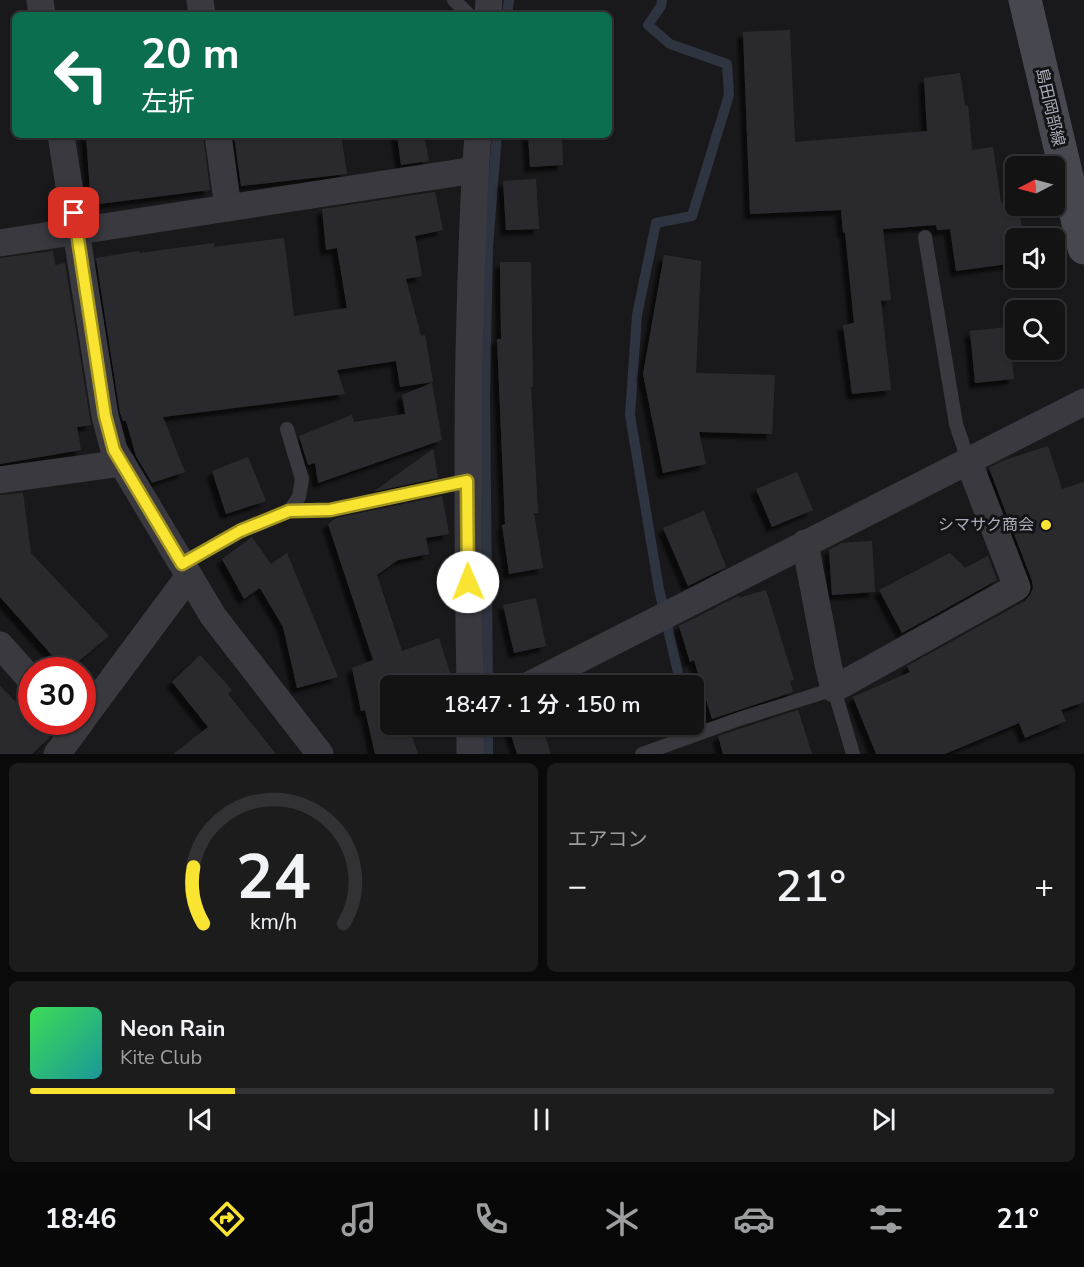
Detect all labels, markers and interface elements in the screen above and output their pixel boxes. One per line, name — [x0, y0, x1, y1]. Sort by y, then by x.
text: 20 m — [141, 26, 240, 83]
icon: left — [42, 36, 120, 114]
street label: 島田岡部線 — [1030, 66, 1070, 148]
text: 左折 — [141, 84, 195, 121]
north arrow — [1005, 156, 1065, 216]
map controls — [1005, 156, 1065, 360]
pin — [48, 187, 99, 238]
icon: arrive — [57, 196, 90, 229]
button: sound — [1005, 228, 1065, 288]
button: search — [1005, 300, 1065, 360]
place label: シマサク商会 — [938, 514, 1034, 536]
marker: シマサク商会 — [1039, 518, 1053, 532]
position arrow — [436, 550, 500, 614]
speed limit sign: 30 — [18, 657, 96, 735]
text: 18:47 · 1 分 · 150 m — [443, 690, 641, 720]
text: エアコン — [568, 826, 648, 853]
text: 24 — [236, 835, 311, 920]
text: 21° — [775, 856, 846, 917]
text: − — [568, 864, 587, 909]
text: + — [1034, 864, 1054, 909]
text: km/h — [250, 908, 297, 938]
text: Neon Rain — [120, 1014, 225, 1044]
text: Kite Club — [120, 1044, 202, 1071]
icon: previous — [184, 1103, 217, 1136]
icon: pause — [525, 1103, 558, 1136]
icon: next — [867, 1103, 900, 1136]
icon: directions — [206, 1198, 248, 1240]
icon: music — [338, 1198, 380, 1240]
icon: phone — [470, 1198, 512, 1240]
icon: climate — [601, 1198, 643, 1240]
icon: car — [733, 1198, 775, 1240]
icon: filters — [865, 1198, 907, 1240]
text: 18:46 — [45, 1201, 116, 1238]
text: 21° — [996, 1201, 1039, 1238]

